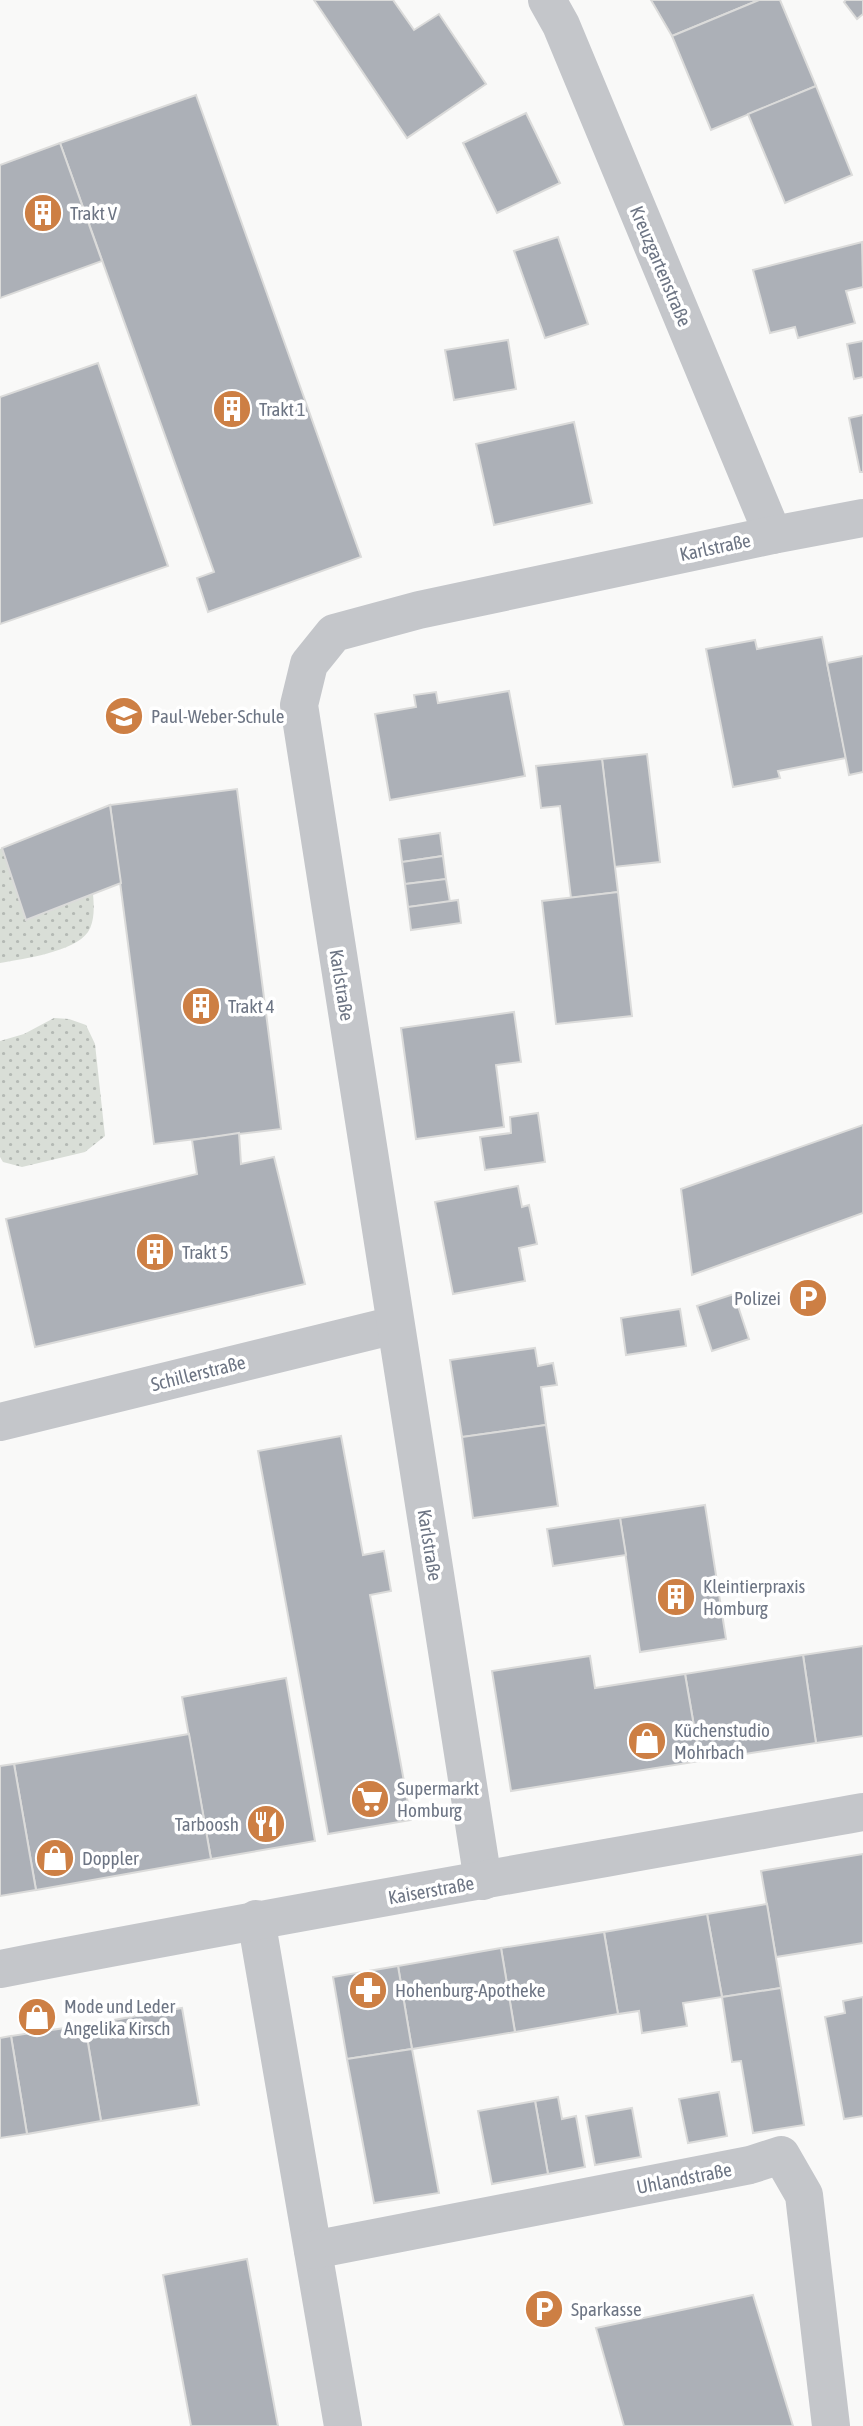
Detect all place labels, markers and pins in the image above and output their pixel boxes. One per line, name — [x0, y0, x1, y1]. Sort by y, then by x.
building icon: Trakt V — [22, 192, 64, 234]
place label: Trakt V — [70, 202, 118, 224]
building icon: Trakt 1 — [211, 388, 253, 430]
place label: Trakt 1 — [259, 398, 306, 420]
school or university icon: Paul-Weber-Schule — [103, 695, 145, 737]
place label: Paul-Weber-Schule — [151, 705, 284, 727]
building icon: Trakt 4 — [180, 985, 222, 1027]
place label: Trakt 4 — [228, 995, 275, 1017]
building icon: Trakt 5 — [134, 1231, 176, 1273]
place label: Trakt 5 — [182, 1241, 229, 1263]
parking icon: Polizei — [787, 1277, 829, 1319]
place label: Polizei — [734, 1287, 781, 1309]
place label: Kleintierpraxis Homburg — [703, 1575, 806, 1619]
building icon: Kleintierpraxis Homburg — [655, 1576, 697, 1618]
place label: Küchenstudio Mohrbach — [674, 1719, 770, 1763]
shop icon: Küchenstudio Mohrbach — [626, 1720, 668, 1762]
place label: Supermarkt Homburg — [397, 1777, 479, 1821]
supermarket icon: Supermarkt Homburg — [349, 1778, 391, 1820]
restaurant icon: Tarboosh — [245, 1803, 287, 1845]
place label: Tarboosh — [175, 1813, 239, 1835]
shop icon: Doppler — [34, 1837, 76, 1879]
place label: Doppler — [82, 1847, 139, 1869]
pharmacy icon: Hohenburg-Apotheke — [347, 1969, 389, 2011]
place label: Hohenburg-Apotheke — [395, 1979, 545, 2001]
place label: Mode und Leder Angelika Kirsch — [64, 1995, 175, 2039]
shop icon: Mode und Leder Angelika Kirsch — [16, 1996, 58, 2038]
parking icon: Sparkasse — [523, 2288, 565, 2330]
place label: Sparkasse — [571, 2298, 642, 2320]

